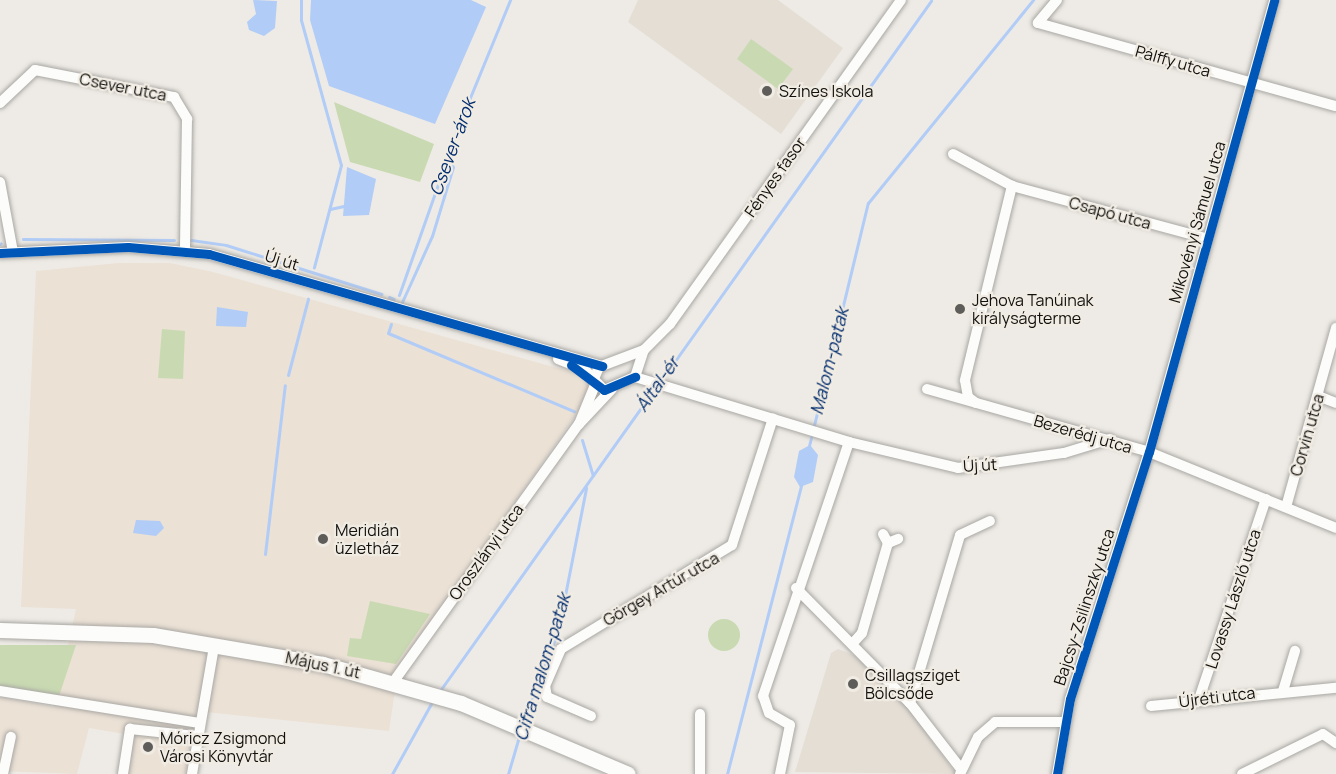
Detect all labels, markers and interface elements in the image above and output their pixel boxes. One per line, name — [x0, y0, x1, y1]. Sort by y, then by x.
street label: Pálffy utca — [1133, 41, 1213, 81]
street label: Csever utca — [78, 69, 168, 105]
place label: Színes Iskola — [779, 81, 873, 101]
marker: Színes Iskola — [760, 84, 774, 98]
water label: Csever-árok — [424, 96, 480, 198]
street label: Fényes fasor — [740, 133, 810, 221]
street label: Mikovényi Sámuel utca — [1165, 139, 1229, 305]
street label: Csapó utca — [1067, 193, 1153, 233]
street label: Új út — [263, 246, 301, 274]
place label: Jehova Tanúinak királyságterme — [972, 290, 1094, 328]
marker: Jehova Tanúinak királyságterme — [953, 302, 967, 316]
water label: Malom-patak — [805, 305, 853, 417]
water label: Által-ér — [630, 353, 684, 415]
street label: Corvin utca — [1286, 392, 1328, 478]
street label: Bezerédj utca — [1032, 411, 1134, 457]
street label: Új út — [962, 455, 998, 475]
street label: Oroszlányi utca — [445, 500, 527, 604]
place label: Meridián üzletház — [335, 520, 399, 558]
street label: Bajcsy-Zsilinszky utca — [1050, 526, 1118, 688]
street label: Lovassy László utca — [1201, 527, 1265, 671]
marker: Meridián üzletház — [316, 532, 330, 546]
street label: Görgey Artúr utca — [600, 548, 722, 630]
water label: Cifra malom-patak — [509, 591, 575, 743]
street label: Május 1. út — [284, 648, 362, 682]
place label: Csillagsziget Bölcsőde — [865, 665, 960, 703]
marker: Csillagsziget Bölcsőde — [846, 677, 860, 691]
street label: Újréti utca — [1178, 683, 1256, 711]
place label: Móricz Zsigmond Városi Könyvtár — [160, 728, 286, 766]
marker: Móricz Zsigmond Városi Könyvtár — [141, 740, 155, 754]

